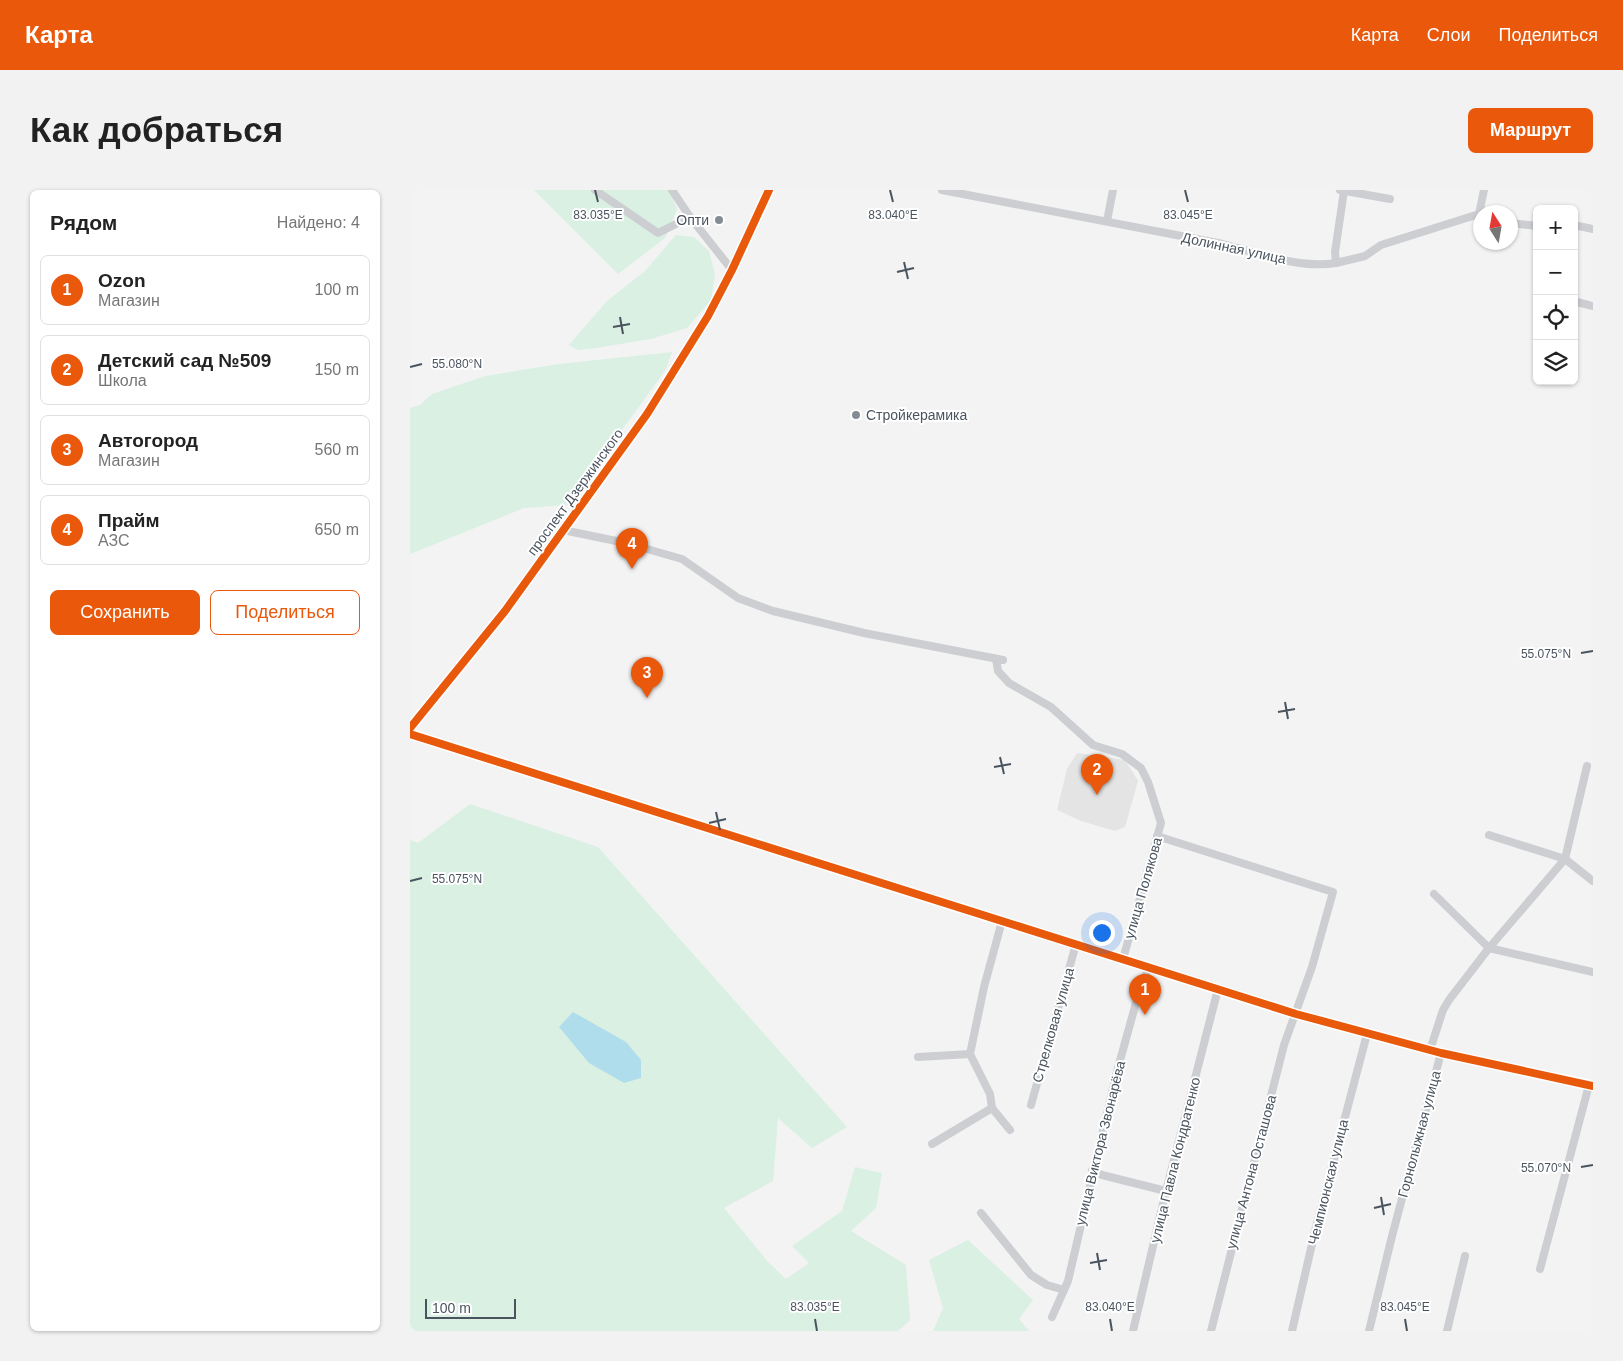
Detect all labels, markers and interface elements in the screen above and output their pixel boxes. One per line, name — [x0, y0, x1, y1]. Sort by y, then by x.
text: Карта — [25, 21, 93, 48]
text: Карта — [1351, 25, 1399, 45]
text: Слои — [1427, 25, 1471, 45]
text: Поделиться — [1499, 25, 1598, 45]
button: Маршрут — [1468, 108, 1593, 153]
text: Как добраться — [30, 110, 283, 149]
north arrow — [1473, 205, 1518, 250]
map controls — [1533, 205, 1578, 385]
button: + — [1533, 205, 1578, 250]
text: 83.035°E — [573, 208, 623, 222]
text: 83.040°E — [868, 208, 918, 222]
text: 83.045°E — [1163, 208, 1213, 222]
text: Рядом — [50, 211, 117, 234]
place label: Опти — [676, 212, 709, 228]
text: Найдено: 4 — [277, 214, 360, 231]
marker: Опти — [713, 214, 725, 226]
street label: Долинная улица — [1180, 229, 1288, 267]
button: − — [1533, 250, 1578, 295]
text: Ozon — [98, 270, 146, 291]
text: 1 — [63, 281, 71, 298]
text: 100 m — [315, 281, 359, 298]
text: Магазин — [98, 292, 160, 309]
button: locate — [1533, 295, 1578, 340]
button: layers — [1533, 340, 1578, 385]
text: Детский сад №509 — [98, 350, 271, 371]
text: 55.080°N — [432, 357, 482, 371]
text: 2 — [63, 361, 71, 378]
text: 150 m — [315, 361, 359, 378]
text: Школа — [98, 372, 147, 389]
place label: Стройкерамика — [866, 407, 967, 423]
marker: Стройкерамика — [850, 409, 862, 421]
street label: проспект Дзержинского — [524, 425, 626, 558]
text: Автогород — [98, 430, 198, 451]
text: 3 — [63, 441, 71, 458]
text: 560 m — [315, 441, 359, 458]
text: Магазин — [98, 452, 160, 469]
text: Прайм — [98, 510, 160, 531]
text: 4 — [63, 521, 71, 538]
text: 650 m — [315, 521, 359, 538]
pin: 4 — [616, 528, 648, 569]
text: АЗС — [98, 532, 130, 549]
button: Сохранить — [50, 590, 200, 635]
button: Поделиться — [210, 590, 360, 635]
text: 55.075°N — [1521, 647, 1571, 661]
pin: 3 — [631, 657, 663, 698]
pin: 2 — [1081, 754, 1113, 795]
street label: улица Полякова — [1121, 835, 1165, 941]
text: 55.075°N — [432, 872, 482, 886]
your location — [1089, 920, 1115, 946]
street label: Стрелковая улица — [1029, 965, 1077, 1084]
pin: 1 — [1129, 974, 1161, 1015]
street label: улица Виктора Звонарёва — [1072, 1059, 1128, 1227]
street label: Горнолыжная улица — [1394, 1069, 1444, 1199]
street label: улица Павла Кондратенко — [1147, 1075, 1203, 1244]
street label: улица Антона Осташова — [1223, 1093, 1279, 1251]
street label: Чемпионская улица — [1305, 1117, 1351, 1246]
text: 55.070°N — [1521, 1161, 1571, 1175]
scale bar — [425, 1296, 516, 1319]
text: 100 m — [432, 1300, 471, 1316]
text: 83.035°E — [790, 1300, 840, 1314]
text: 83.040°E — [1085, 1300, 1135, 1314]
text: 83.045°E — [1380, 1300, 1430, 1314]

